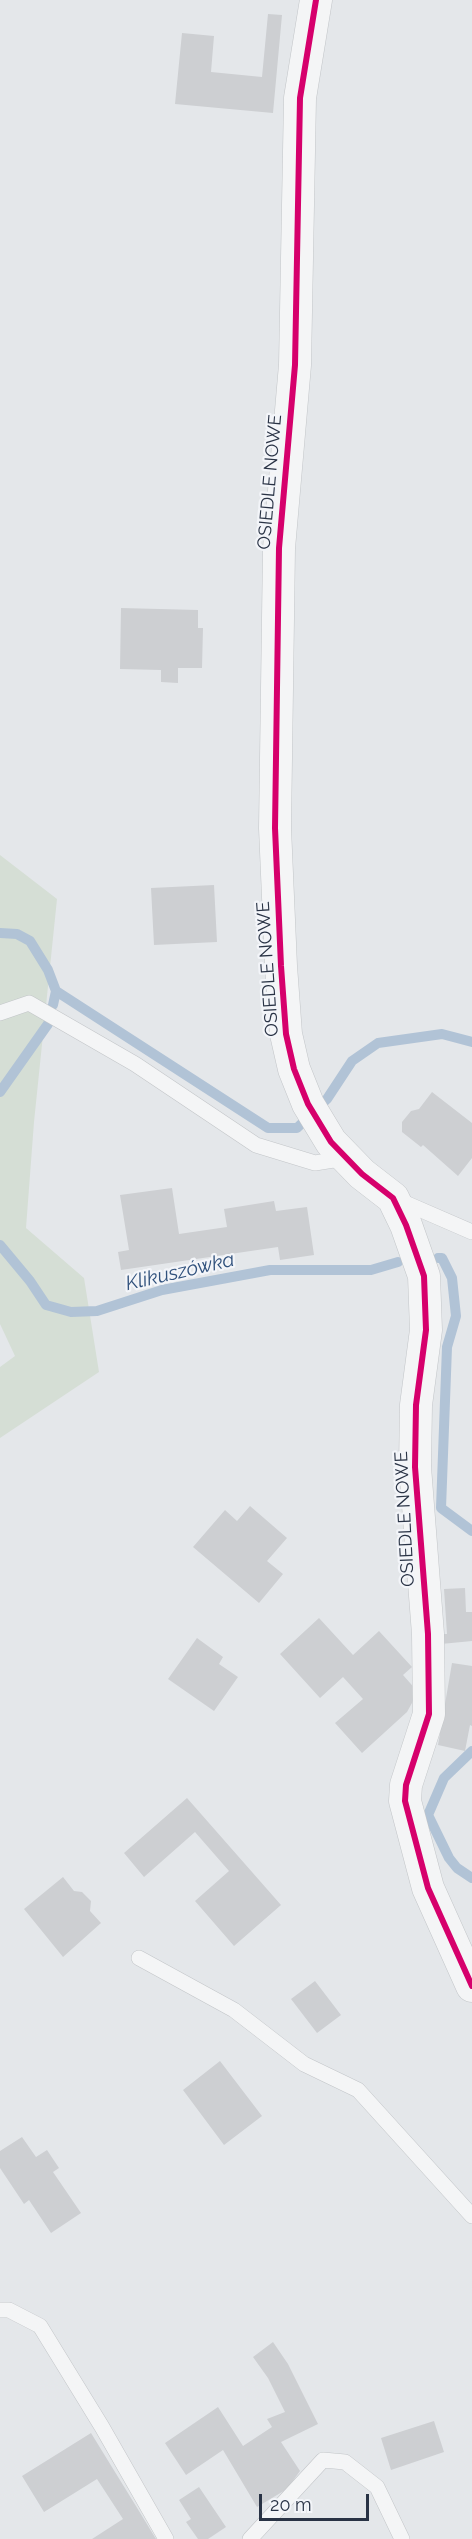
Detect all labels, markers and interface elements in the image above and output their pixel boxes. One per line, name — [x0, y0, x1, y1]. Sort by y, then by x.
street label: OSIEDLE NOWE — [253, 414, 287, 550]
street label: OSIEDLE NOWE — [252, 901, 284, 1037]
water label: Klikuszówka — [123, 1248, 237, 1296]
street label: OSIEDLE NOWE — [391, 1451, 419, 1587]
scale bar — [262, 2482, 372, 2520]
text: 20 m — [270, 2494, 312, 2515]

